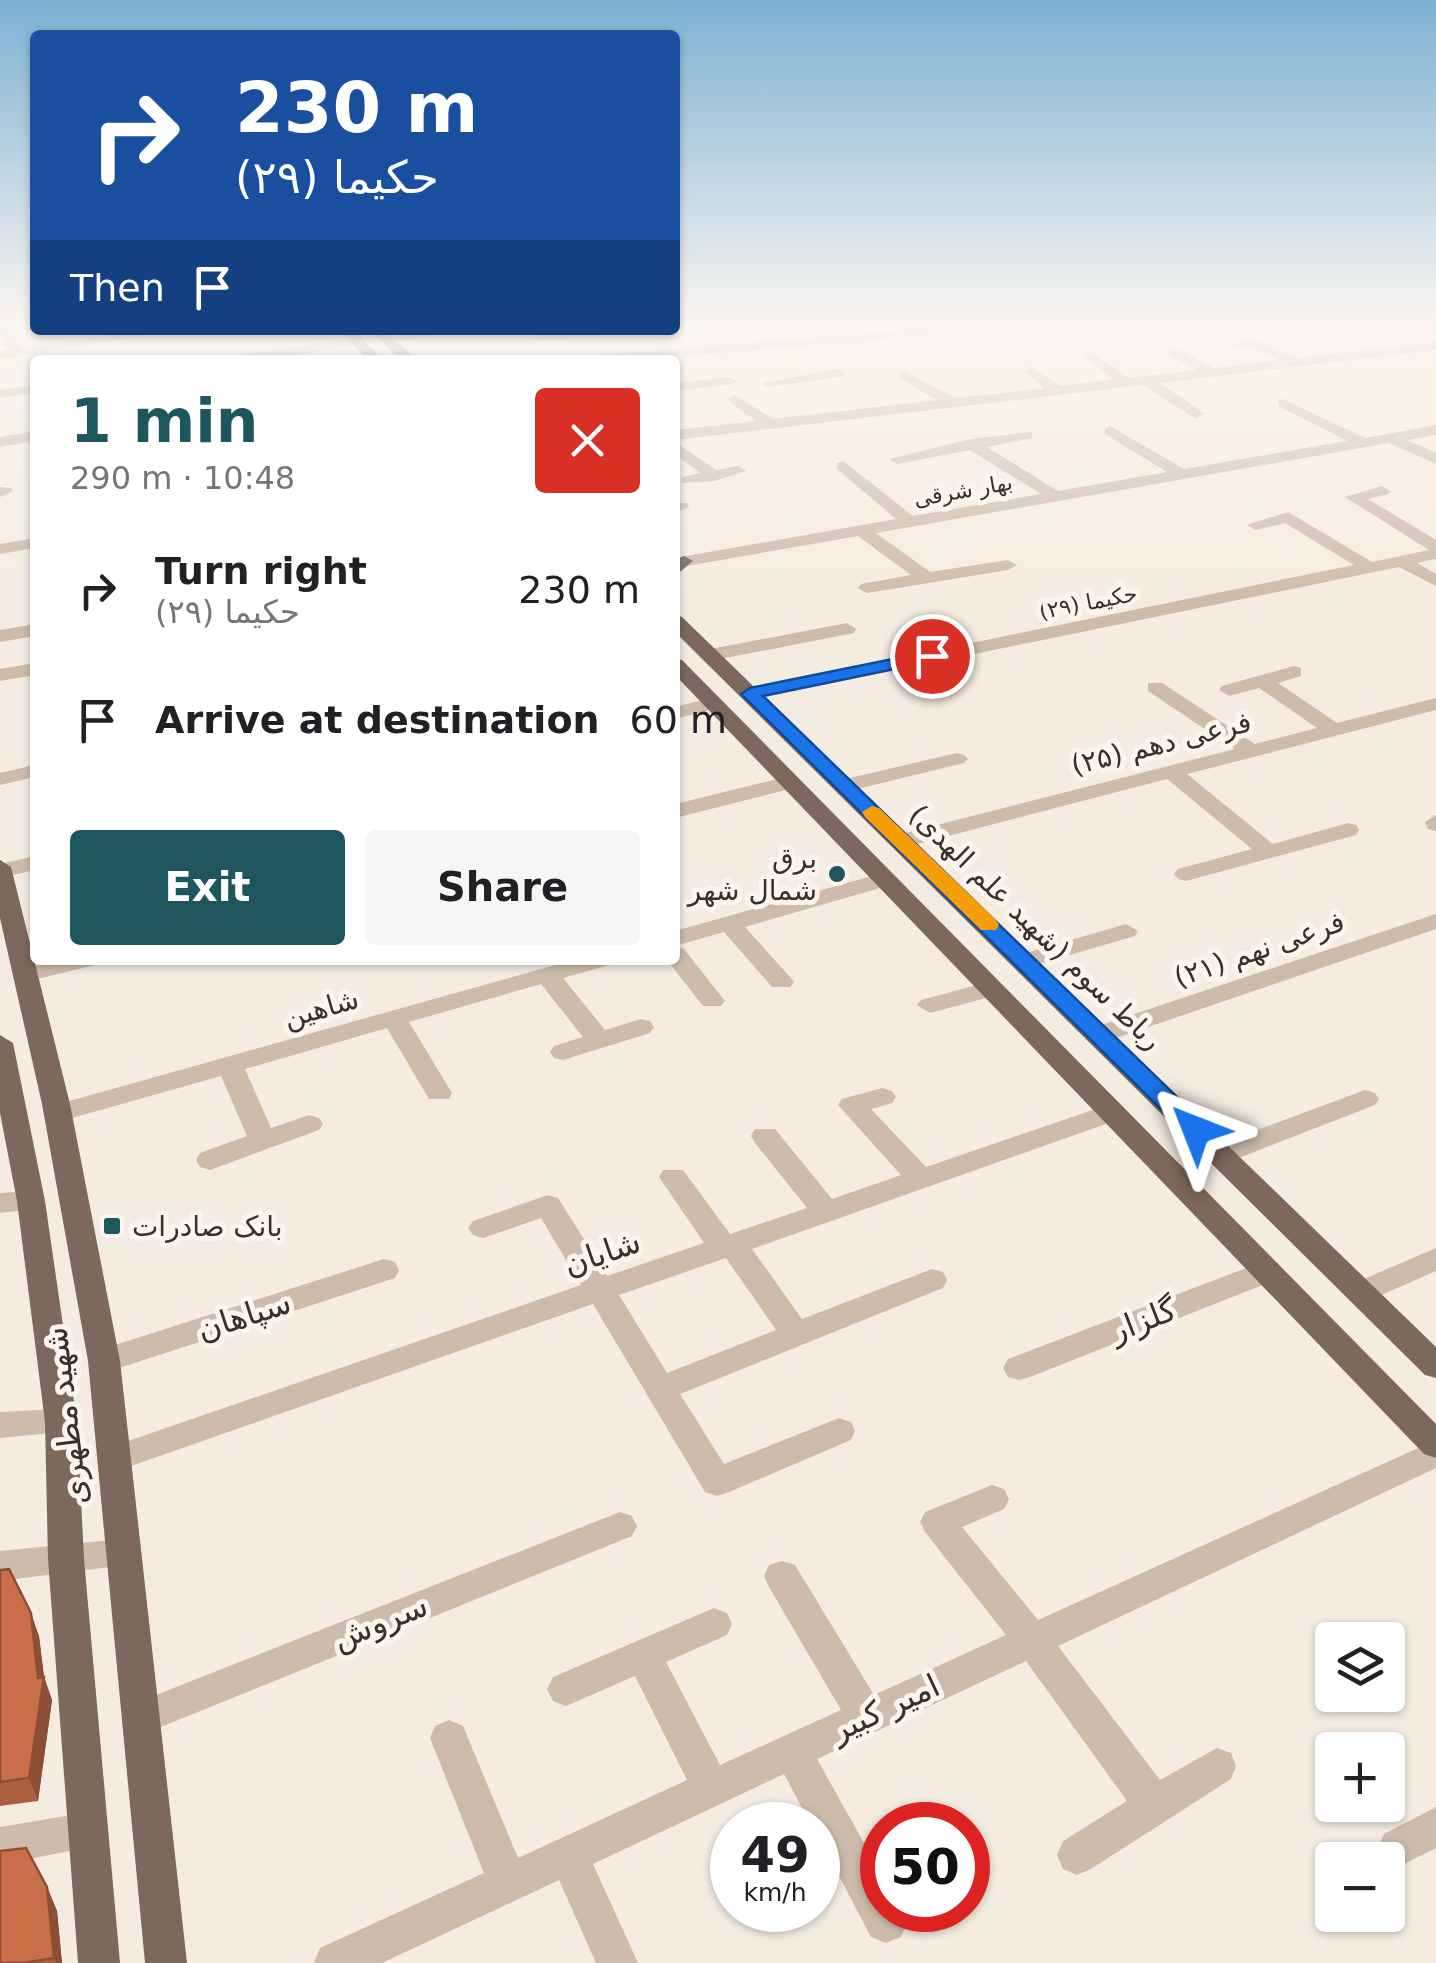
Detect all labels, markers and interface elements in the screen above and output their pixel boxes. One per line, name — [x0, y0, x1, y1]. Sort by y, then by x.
text: 230 m — [235, 67, 478, 149]
icon: right — [70, 70, 200, 200]
text: حکیما (۲۹) — [235, 151, 439, 204]
icon: arrive — [185, 260, 240, 315]
text: Then — [70, 266, 165, 310]
text: 1 min — [70, 386, 258, 456]
button: close — [535, 388, 640, 493]
text: 290 m · 10:48 — [70, 459, 295, 497]
street label: بهار شرقی — [912, 469, 1015, 511]
text: Turn right — [155, 549, 367, 593]
icon: right — [70, 563, 125, 618]
text: 230 m — [518, 568, 640, 612]
street label: حکیما (۲۹) — [1037, 581, 1139, 624]
text: حکیما (۲۹) — [155, 593, 300, 631]
pin — [890, 614, 975, 699]
icon: arrive — [905, 629, 960, 684]
icon: arrive — [70, 693, 125, 748]
text: Arrive at destination — [155, 698, 600, 742]
text: 60 m — [630, 698, 727, 742]
street label: فرعی دهم (۲۵) — [1068, 705, 1255, 782]
street label: رباط سوم (شهید علم الهدی) — [902, 798, 1169, 1057]
button: Exit — [70, 830, 345, 945]
button: Share — [365, 830, 640, 945]
place label: برق شمال شهر — [686, 842, 817, 907]
marker: برق شمال شهر — [826, 863, 848, 885]
street label: فرعی نهم (۲۱) — [1170, 905, 1349, 994]
street label: شاهین — [280, 982, 362, 1035]
position arrow — [1144, 1078, 1248, 1182]
place label: بانک صادرات — [132, 1210, 283, 1243]
marker: بانک صادرات — [101, 1215, 123, 1237]
street label: شایان — [559, 1222, 645, 1284]
street label: سپاهان — [192, 1283, 296, 1349]
street label: گلزار — [1103, 1290, 1182, 1351]
street label: شهید مطهری — [36, 1325, 96, 1507]
street label: سروش — [327, 1586, 433, 1658]
map controls — [1315, 1622, 1405, 1932]
button: layers — [1315, 1622, 1405, 1712]
street label: امیر کبیر — [823, 1666, 945, 1751]
button: + — [1315, 1732, 1405, 1822]
speed limit sign: 50 — [860, 1802, 990, 1932]
text: 49 — [740, 1826, 810, 1884]
button: − — [1315, 1842, 1405, 1932]
text: km/h — [743, 1878, 807, 1907]

